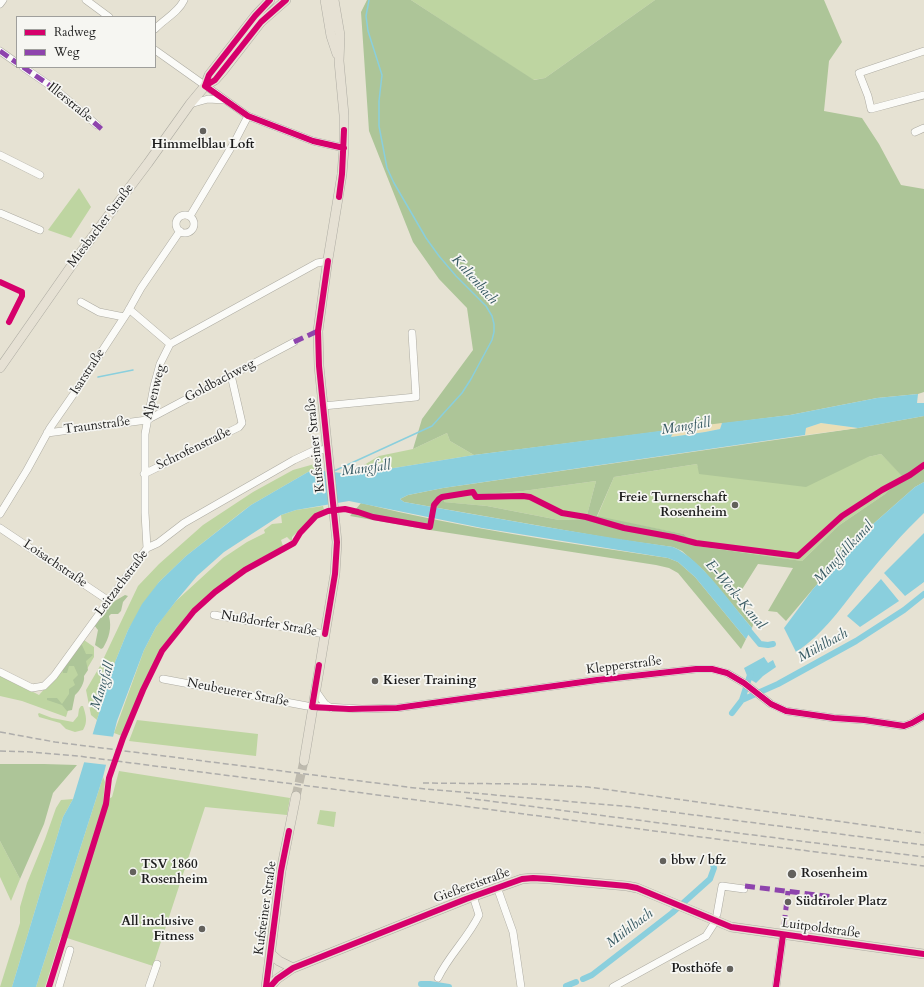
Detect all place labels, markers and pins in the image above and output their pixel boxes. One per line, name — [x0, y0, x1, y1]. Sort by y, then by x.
marker: Himmelblau Loft — [198, 126, 208, 136]
place label: Himmelblau Loft — [152, 137, 254, 153]
place label: Freie Turnerschaft Rosenheim — [618, 490, 727, 521]
marker: Freie Turnerschaft Rosenheim — [730, 500, 740, 510]
place label: Kieser Training — [383, 673, 476, 689]
marker: Kieser Training — [370, 676, 380, 686]
place label: bbw / bfz — [671, 853, 726, 869]
marker: bbw / bfz — [658, 856, 668, 866]
place label: TSV 1860 Rosenheim — [141, 857, 208, 888]
place label: Rosenheim — [801, 866, 868, 882]
marker: TSV 1860 Rosenheim — [128, 867, 138, 877]
marker: Rosenheim — [786, 868, 798, 880]
place label: Südtiroler Platz — [796, 894, 887, 910]
marker: Südtiroler Platz — [783, 897, 793, 907]
place label: All inclusive Fitness — [121, 914, 194, 945]
marker: All inclusive Fitness — [197, 924, 207, 934]
place label: Posthöfe — [671, 961, 722, 977]
marker: Posthöfe — [725, 964, 735, 974]

